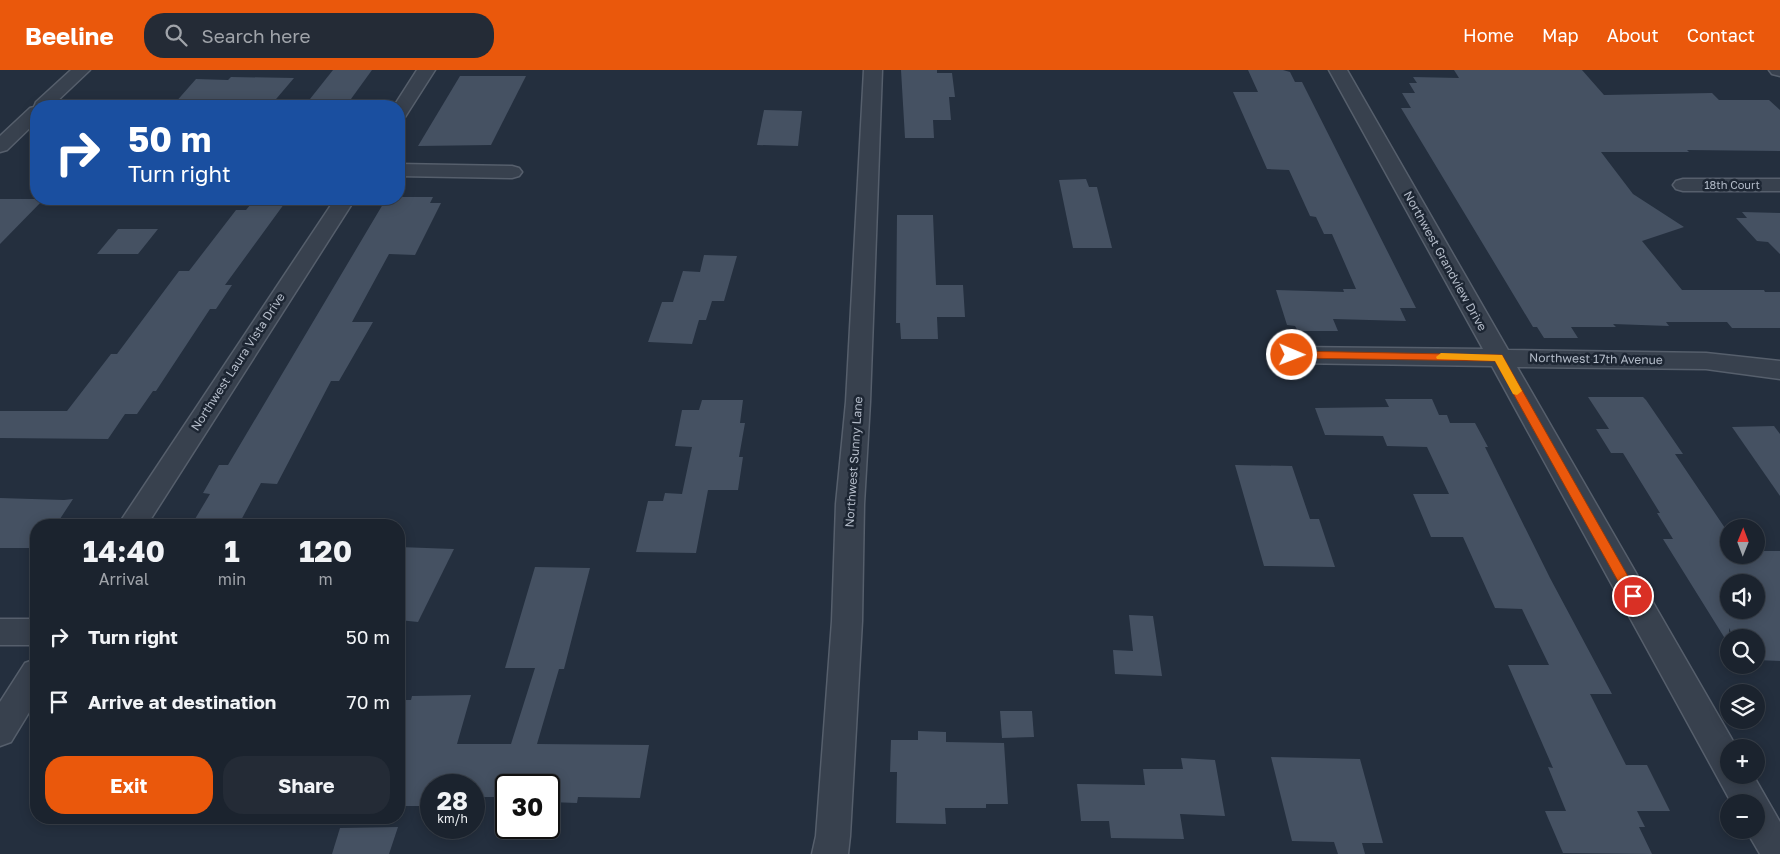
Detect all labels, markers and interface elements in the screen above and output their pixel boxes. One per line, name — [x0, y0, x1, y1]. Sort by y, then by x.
search box — [144, 13, 494, 58]
text: Beeline — [25, 21, 114, 50]
icon: search — [162, 21, 190, 49]
text: Search here — [202, 24, 310, 47]
text: Home — [1463, 24, 1514, 46]
text: Map — [1542, 24, 1579, 46]
text: About — [1607, 24, 1659, 46]
text: Contact — [1687, 24, 1755, 46]
text: 50 m — [128, 118, 211, 160]
icon: right — [45, 120, 110, 185]
text: Turn right — [128, 160, 231, 187]
street label: 18th Court — [1704, 178, 1760, 191]
street label: Northwest Grandview Drive — [1401, 188, 1490, 333]
street label: Northwest Laura Vista Drive — [187, 290, 288, 433]
position arrow — [1265, 328, 1317, 380]
street label: Northwest 17th Avenue — [1529, 350, 1663, 367]
street label: Northwest Sunny Lane — [841, 396, 866, 528]
north arrow — [1720, 519, 1765, 564]
map controls — [1720, 519, 1765, 839]
text: 14:40 — [83, 533, 165, 569]
text: 1 — [224, 533, 240, 569]
text: 120 — [299, 533, 352, 569]
text: Arrival — [99, 569, 149, 589]
text: min — [218, 569, 246, 589]
text: m — [318, 569, 333, 589]
button: sound — [1720, 574, 1765, 619]
pin — [1612, 575, 1654, 617]
icon: arrive — [1619, 582, 1647, 610]
icon: right — [45, 623, 73, 651]
text: Turn right — [88, 625, 178, 648]
text: 50 m — [346, 625, 390, 648]
button: search — [1720, 629, 1765, 674]
button: layers — [1720, 684, 1765, 729]
icon: arrive — [45, 688, 73, 716]
text: Arrive at destination — [88, 690, 276, 713]
text: 70 m — [347, 690, 390, 713]
button: + — [1720, 739, 1765, 784]
button: Exit — [45, 756, 213, 814]
button: Share — [223, 756, 390, 814]
speed limit sign: 30 — [495, 774, 560, 839]
text: 28 — [437, 785, 468, 816]
button: − — [1720, 794, 1765, 839]
text: km/h — [437, 811, 468, 826]

